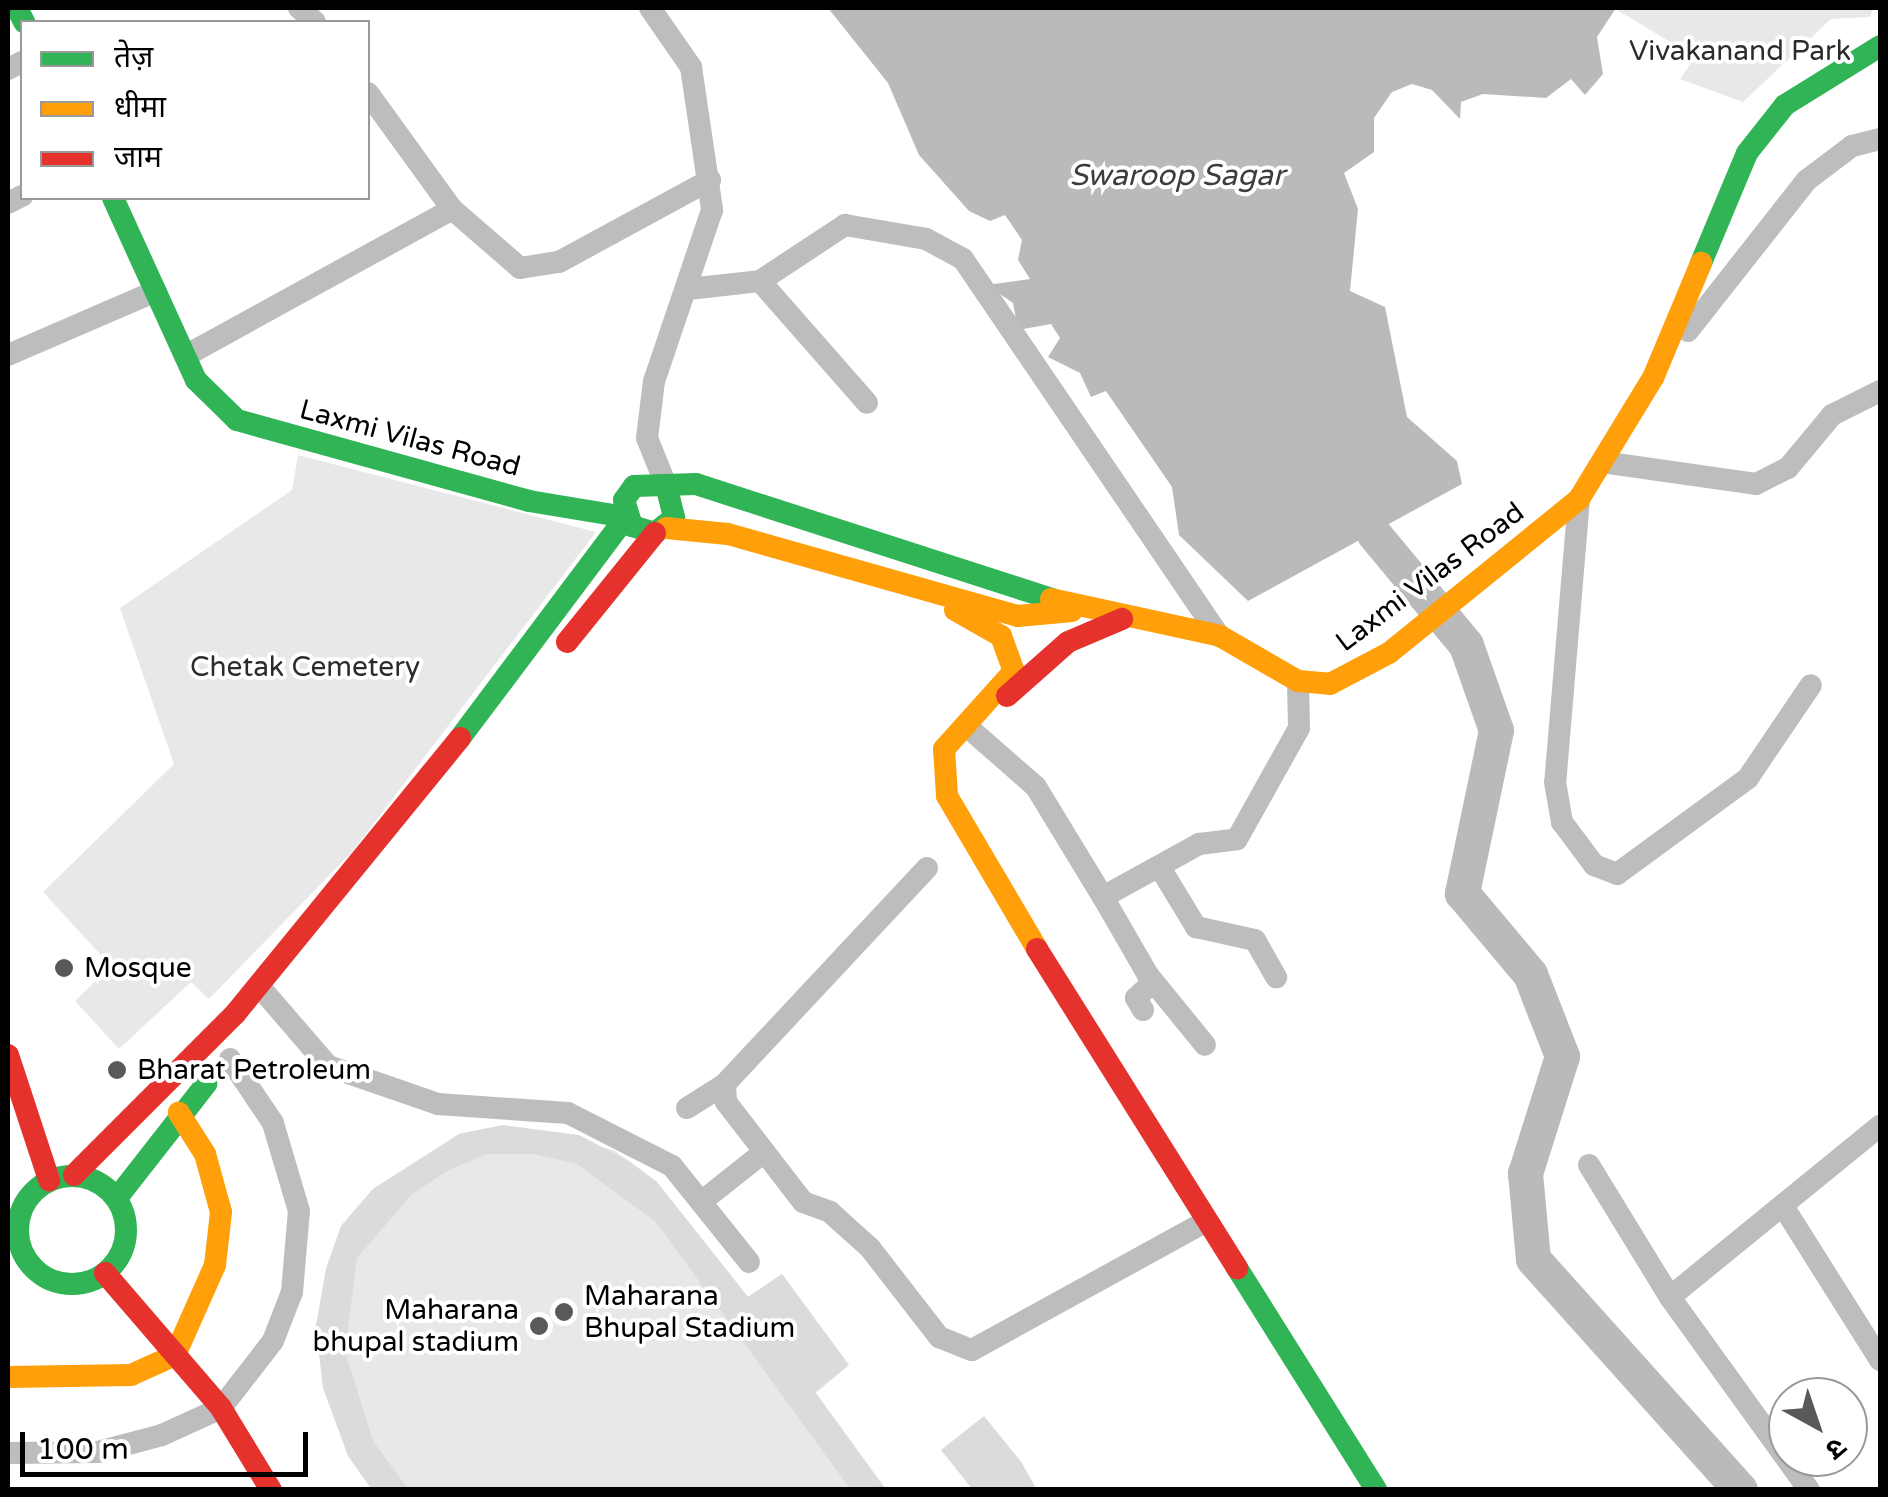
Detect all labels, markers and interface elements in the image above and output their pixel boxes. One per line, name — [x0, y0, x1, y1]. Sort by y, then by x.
legend — [20, 20, 370, 200]
park label: Vivakanand Park — [1629, 34, 1851, 68]
text: तेज़ — [114, 39, 153, 76]
text: धीमा — [114, 89, 166, 126]
text: जाम — [114, 139, 162, 176]
water label: Swaroop Sagar — [1070, 158, 1284, 194]
street label: Laxmi Vilas Road — [296, 392, 524, 484]
street label: Laxmi Vilas Road — [1329, 495, 1531, 659]
park label: Chetak Cemetery — [190, 650, 420, 684]
place label: Mosque — [84, 951, 192, 985]
marker: Mosque — [53, 957, 75, 979]
place label: Bharat Petroleum — [137, 1053, 371, 1087]
marker: Bharat Petroleum — [106, 1059, 128, 1081]
place label: Maharana Bhupal Stadium — [584, 1279, 795, 1345]
place label: Maharana bhupal stadium — [313, 1293, 519, 1359]
marker: Maharana Bhupal Stadium — [553, 1301, 575, 1323]
marker: Maharana bhupal stadium — [528, 1315, 550, 1337]
north arrow — [1768, 1377, 1868, 1477]
scale bar — [25, 1412, 312, 1474]
text: उ — [1819, 1430, 1853, 1467]
text: 100 m — [37, 1431, 129, 1468]

